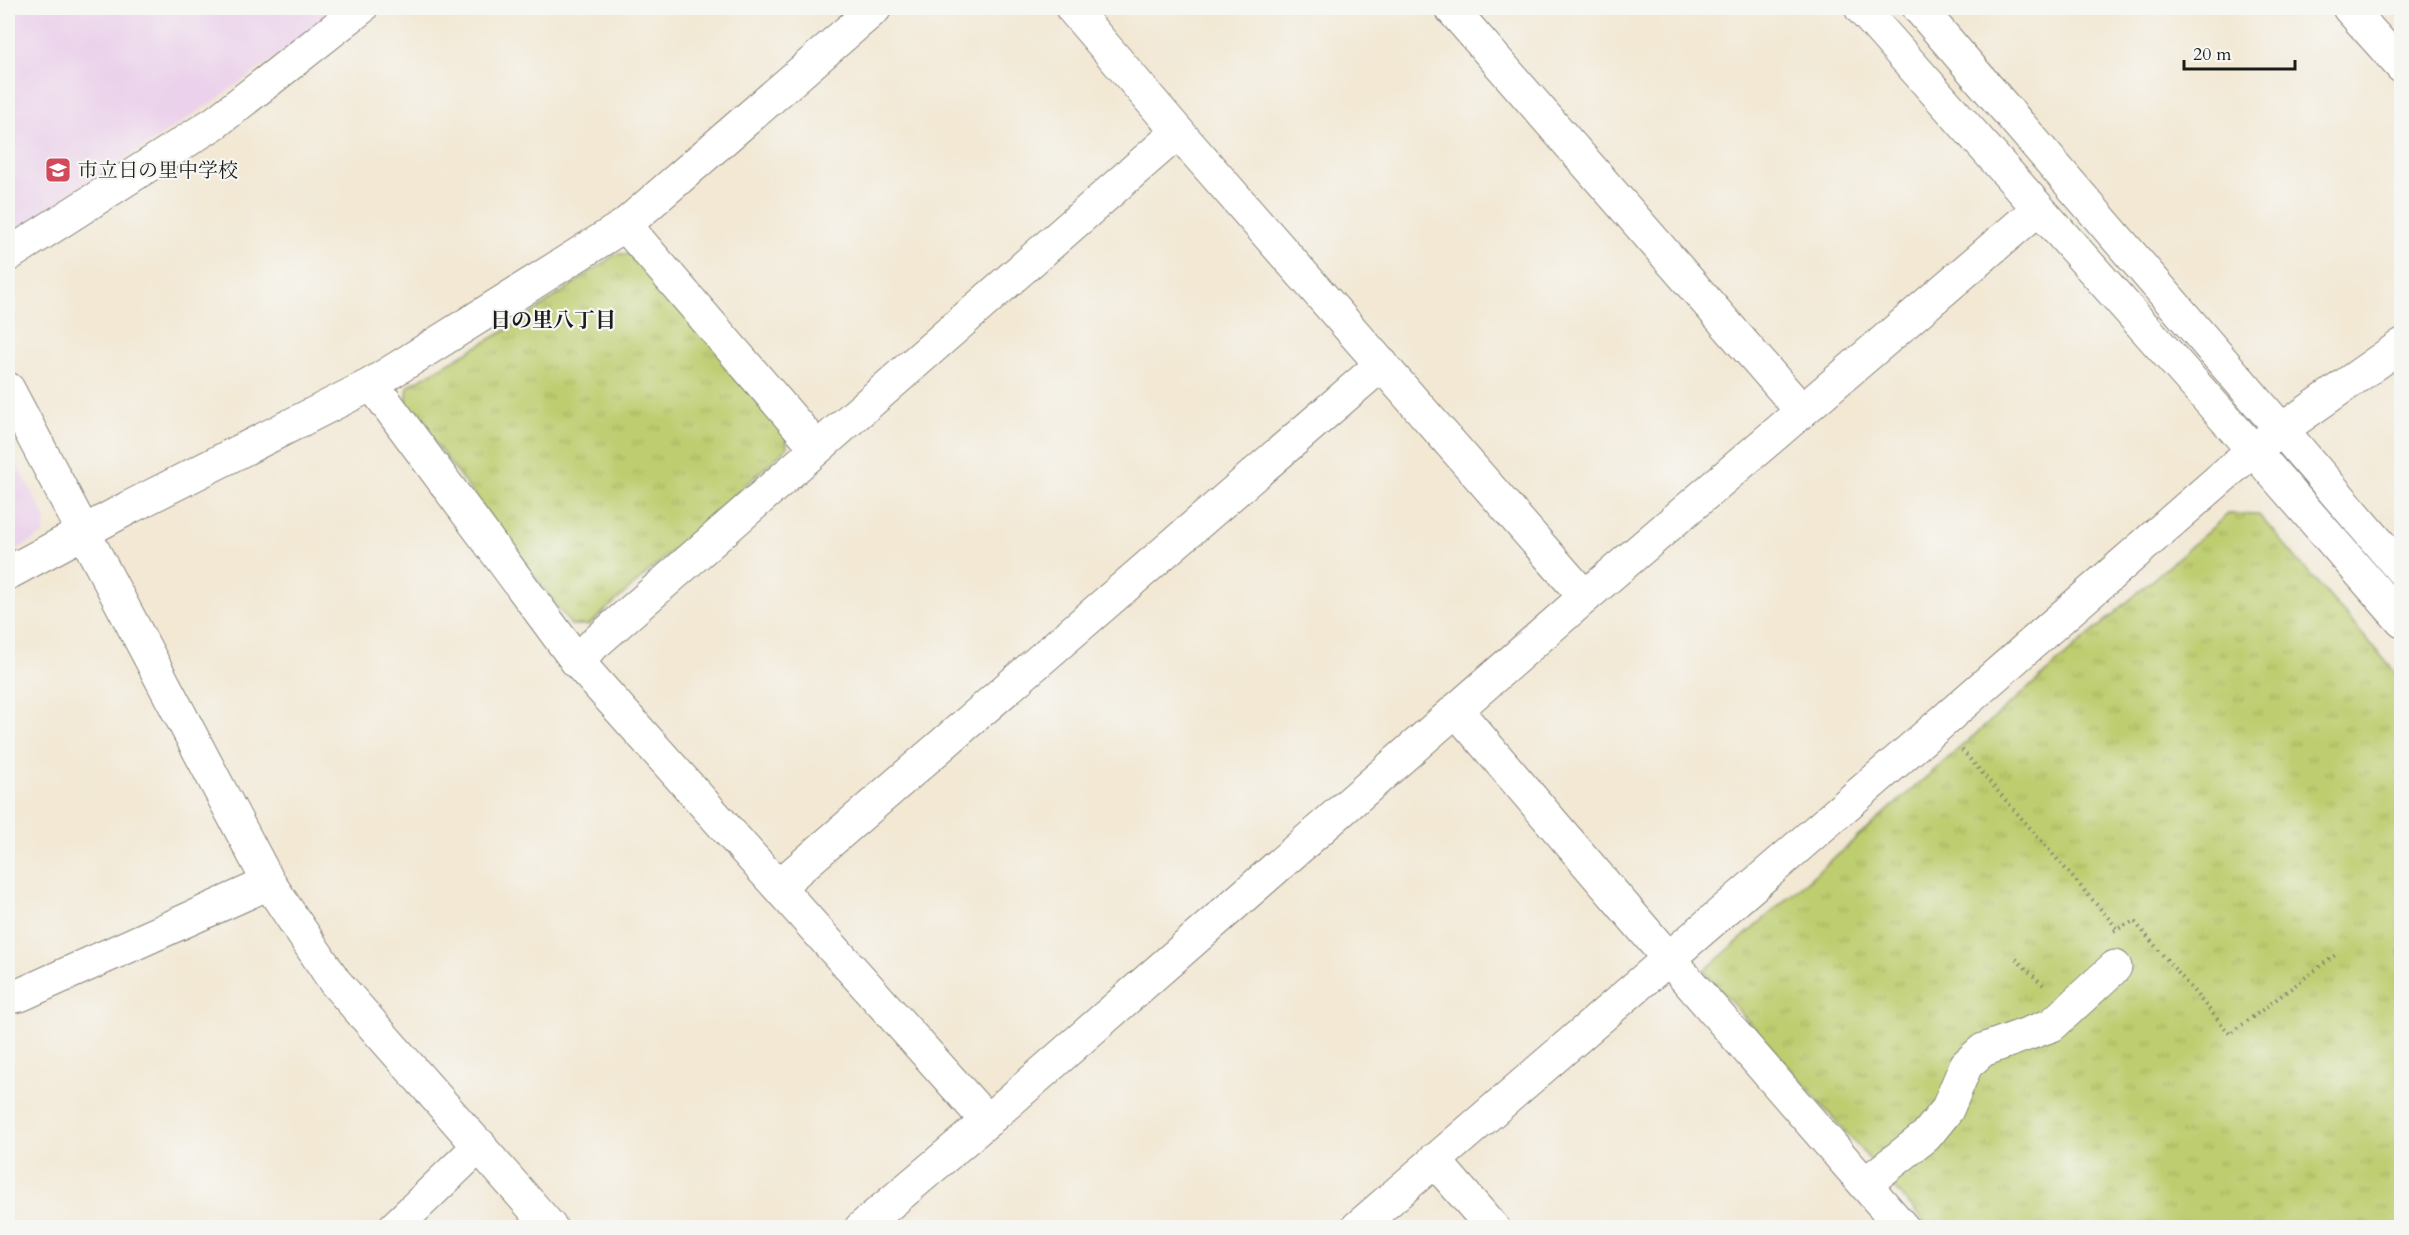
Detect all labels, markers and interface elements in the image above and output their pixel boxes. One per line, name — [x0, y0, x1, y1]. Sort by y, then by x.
scale bar — [2184, 33, 2295, 71]
text: 20 m — [2193, 42, 2232, 67]
school or university icon: 市立日の里中学校 — [43, 155, 73, 185]
place label: 市立日の里中学校 — [78, 157, 238, 184]
district label: 日の里八丁目 — [490, 306, 616, 335]

